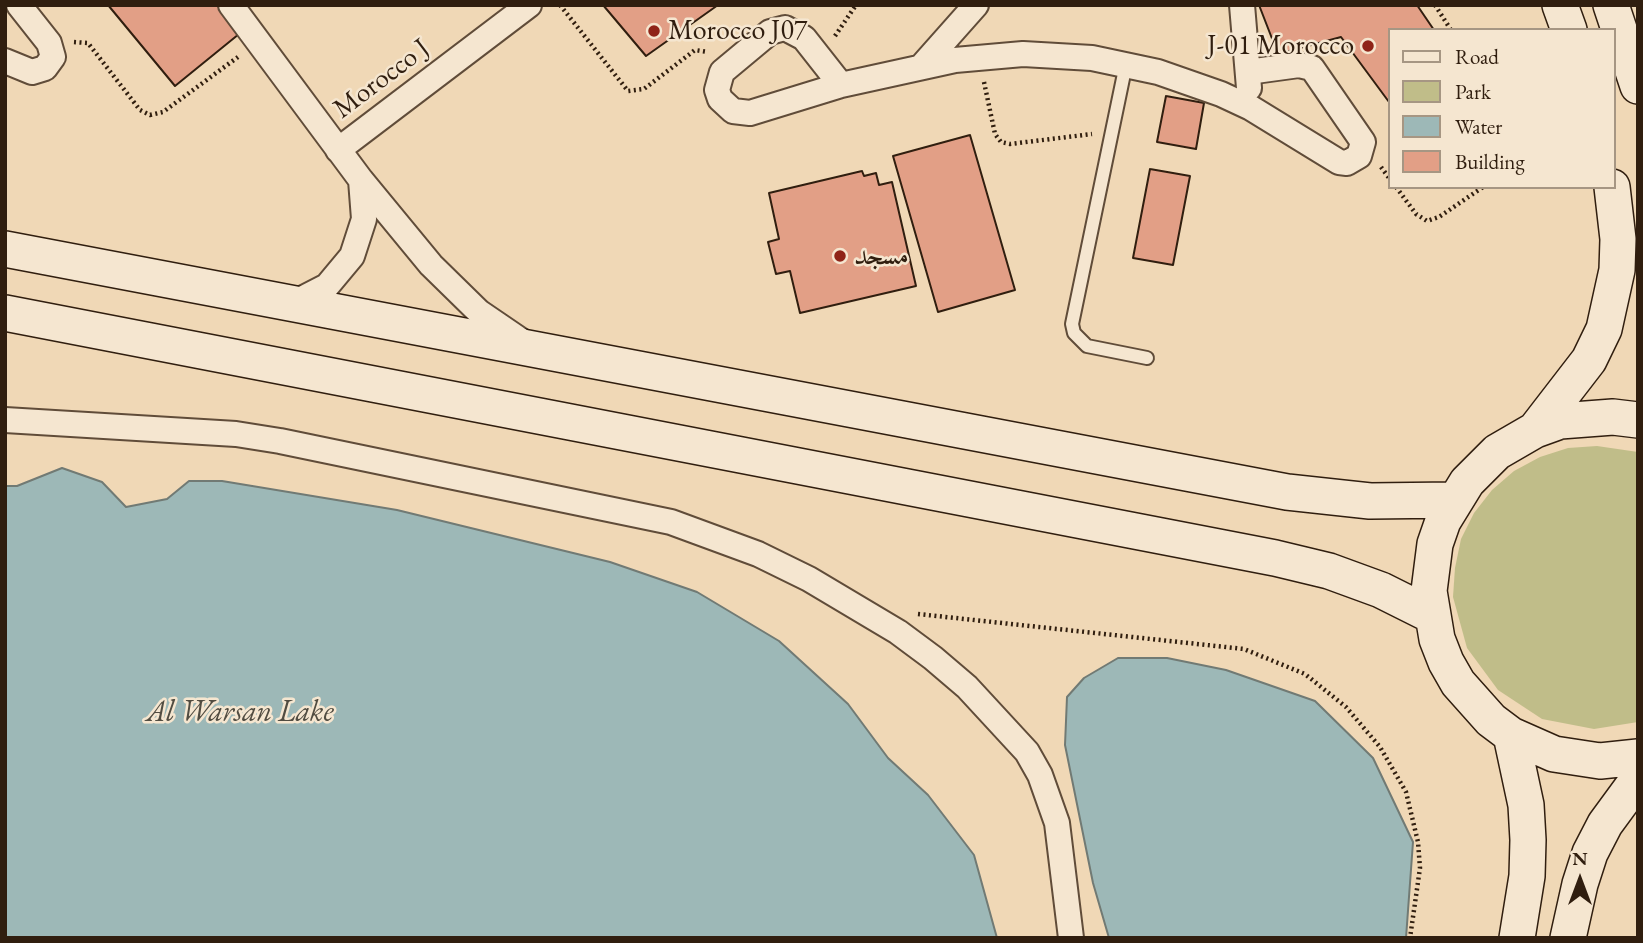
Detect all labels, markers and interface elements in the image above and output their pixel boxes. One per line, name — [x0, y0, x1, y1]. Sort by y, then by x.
place label: Morocco J07 — [668, 14, 807, 48]
marker: Morocco J07 — [646, 23, 662, 39]
legend — [1388, 28, 1615, 189]
place label: J-01 Morocco — [1207, 29, 1354, 63]
street label: Morocco J — [327, 32, 437, 126]
marker: J-01 Morocco — [1360, 38, 1376, 54]
text: Road — [1455, 43, 1499, 70]
text: Park — [1455, 78, 1491, 105]
text: Water — [1455, 113, 1502, 140]
text: Building — [1455, 148, 1525, 175]
place label: مسجد — [854, 239, 909, 273]
marker: مسجد — [832, 248, 848, 264]
water label: Al Warsan Lake — [146, 695, 334, 731]
north arrow — [1545, 845, 1615, 915]
text: N — [1572, 846, 1588, 871]

